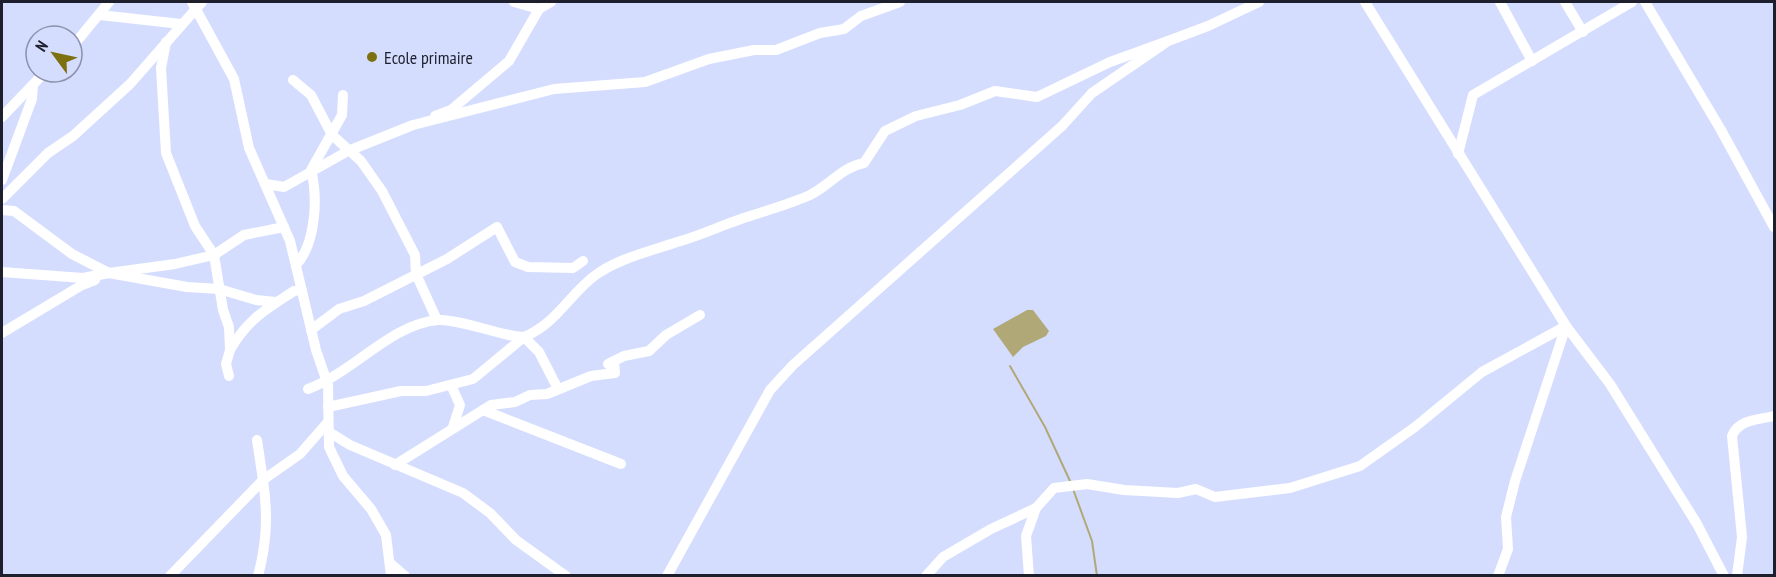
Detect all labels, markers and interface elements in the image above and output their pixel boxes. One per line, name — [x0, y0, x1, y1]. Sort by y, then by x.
north arrow — [24, 24, 84, 84]
text: N — [31, 37, 52, 55]
place label: Ecole primaire — [384, 46, 473, 69]
marker: Ecole primaire — [365, 50, 379, 64]

